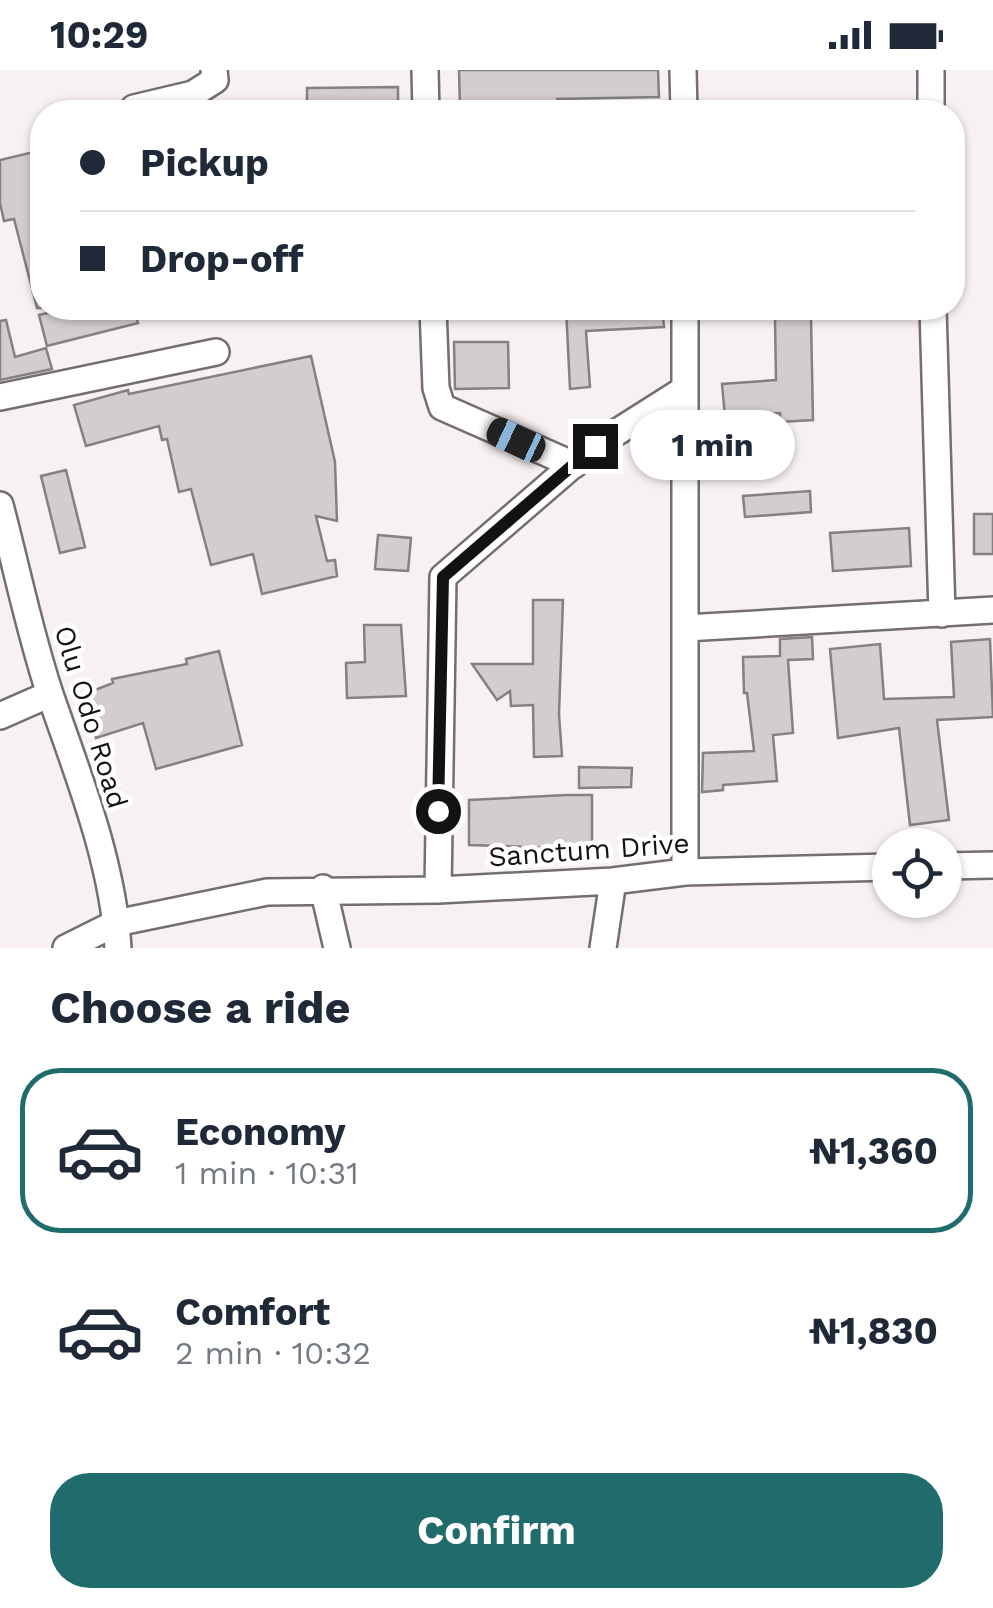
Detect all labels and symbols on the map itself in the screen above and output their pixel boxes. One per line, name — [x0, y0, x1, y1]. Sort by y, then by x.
callout: 1 min — [630, 411, 795, 481]
car — [482, 414, 550, 466]
route end — [573, 424, 618, 469]
street label: Olu Odo Road — [48, 622, 134, 812]
route start — [416, 789, 461, 834]
street label: Sanctum Drive — [487, 827, 691, 873]

